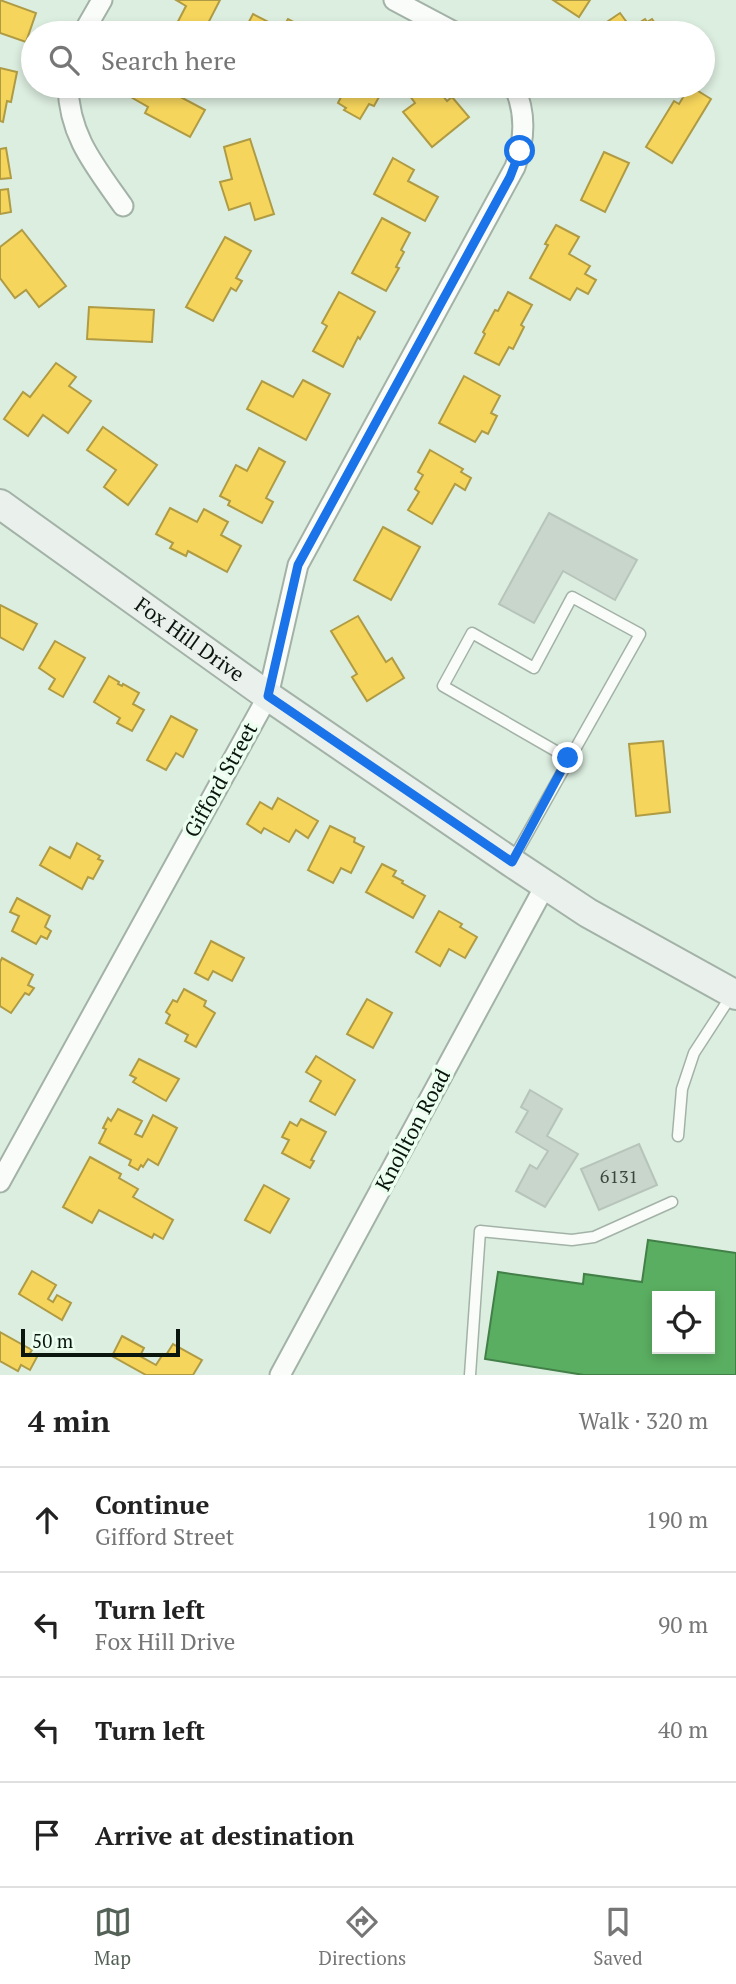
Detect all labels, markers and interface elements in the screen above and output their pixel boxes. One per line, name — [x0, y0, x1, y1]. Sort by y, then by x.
search box — [21, 21, 715, 98]
icon: search — [45, 41, 83, 79]
text: Search here — [101, 43, 236, 77]
route start — [504, 135, 535, 166]
street label: Fox Hill Drive — [130, 590, 250, 688]
street label: Gifford Street — [177, 717, 263, 842]
route end — [552, 742, 583, 773]
street label: Knollton Road — [368, 1063, 456, 1195]
house number: 6131 — [600, 1164, 638, 1188]
map controls — [652, 1291, 715, 1354]
button: locate — [652, 1291, 715, 1354]
scale bar — [21, 1326, 180, 1358]
text: 50 m — [32, 1328, 73, 1353]
text: 4 min — [28, 1401, 110, 1441]
text: Walk · 320 m — [579, 1405, 708, 1436]
text: Continue — [95, 1487, 209, 1521]
icon: ahead — [28, 1501, 66, 1539]
text: 190 m — [646, 1504, 708, 1535]
text: Gifford Street — [95, 1521, 234, 1552]
text: Turn left — [95, 1592, 205, 1626]
icon: left — [28, 1606, 66, 1644]
text: 90 m — [658, 1609, 708, 1640]
text: Fox Hill Drive — [95, 1626, 235, 1657]
icon: left — [28, 1711, 66, 1749]
text: Turn left — [95, 1713, 205, 1747]
text: 40 m — [658, 1714, 708, 1745]
icon: arrive — [28, 1816, 66, 1854]
text: Arrive at destination — [95, 1818, 354, 1852]
tab: Map — [94, 1903, 132, 1970]
tab: Directions — [319, 1903, 406, 1970]
tab: Saved — [593, 1903, 642, 1970]

